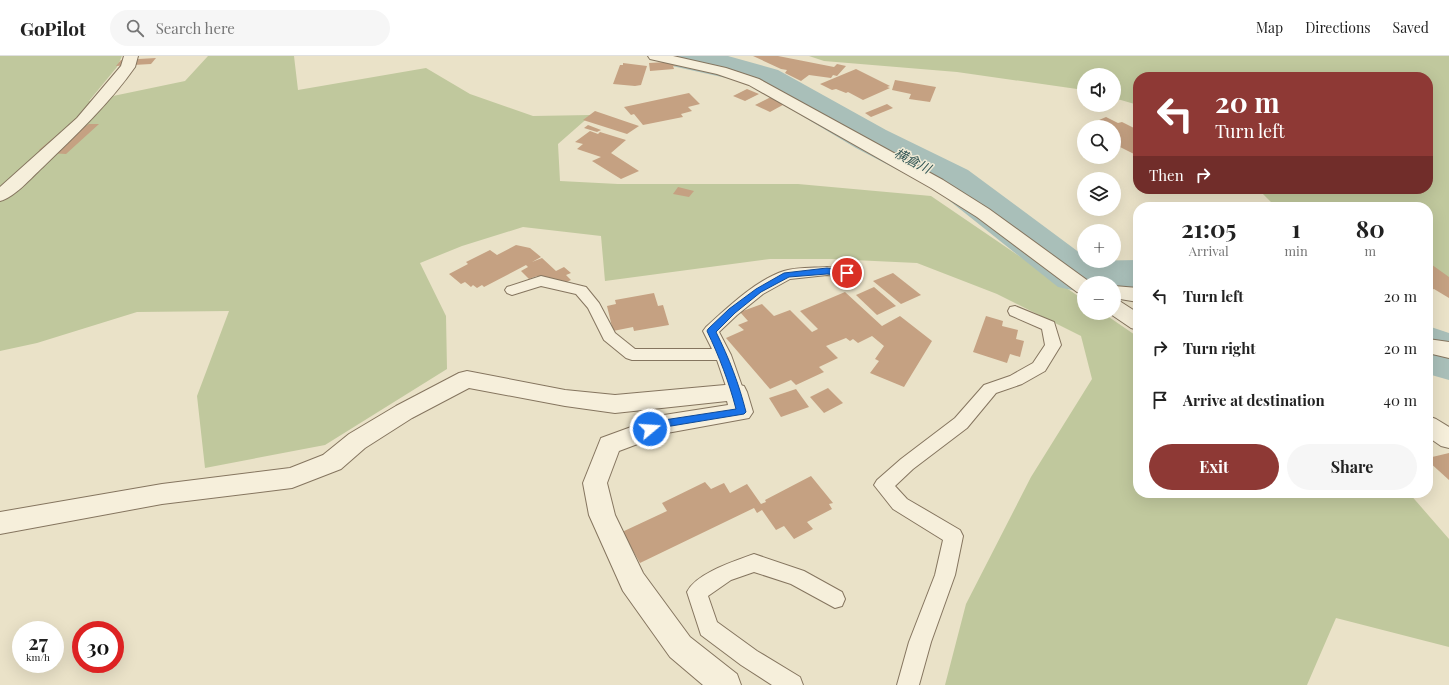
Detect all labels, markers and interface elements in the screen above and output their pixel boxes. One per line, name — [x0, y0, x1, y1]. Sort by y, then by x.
search box — [110, 10, 390, 46]
text: GoPilot — [20, 15, 86, 41]
icon: search — [124, 17, 146, 39]
text: Search here — [156, 18, 235, 38]
text: Map — [1256, 18, 1283, 37]
text: Directions — [1305, 18, 1371, 37]
text: Saved — [1393, 18, 1429, 37]
map controls — [1077, 68, 1121, 320]
button: sound — [1077, 68, 1121, 112]
text: 20 m — [1215, 83, 1280, 120]
icon: left — [1149, 88, 1201, 140]
text: Turn left — [1215, 119, 1285, 143]
button: search — [1077, 120, 1121, 164]
water label: 横倉川 — [892, 144, 936, 177]
icon: right — [1192, 164, 1214, 186]
text: Then — [1149, 165, 1184, 185]
button: layers — [1077, 172, 1121, 216]
text: 21:05 — [1181, 212, 1236, 244]
text: 1 — [1292, 212, 1301, 244]
text: 80 — [1356, 212, 1385, 244]
button: + — [1077, 224, 1121, 268]
text: Arrival — [1189, 242, 1229, 259]
text: min — [1285, 242, 1308, 259]
text: m — [1365, 242, 1376, 259]
pin — [830, 256, 864, 290]
icon: arrive — [836, 262, 858, 284]
button: − — [1077, 276, 1121, 320]
icon: left — [1149, 285, 1171, 307]
text: Turn left — [1183, 286, 1244, 306]
text: 20 m — [1384, 286, 1417, 306]
icon: right — [1149, 337, 1171, 359]
text: Turn right — [1183, 338, 1256, 358]
text: 20 m — [1384, 338, 1417, 358]
icon: arrive — [1149, 389, 1171, 411]
text: Arrive at destination — [1183, 390, 1325, 410]
text: 40 m — [1384, 390, 1417, 410]
position arrow — [629, 408, 671, 450]
button: Exit — [1149, 444, 1279, 490]
button: Share — [1287, 444, 1417, 490]
speed limit sign: 30 — [72, 621, 124, 673]
text: 27 — [28, 628, 48, 655]
text: km/h — [26, 650, 50, 664]

